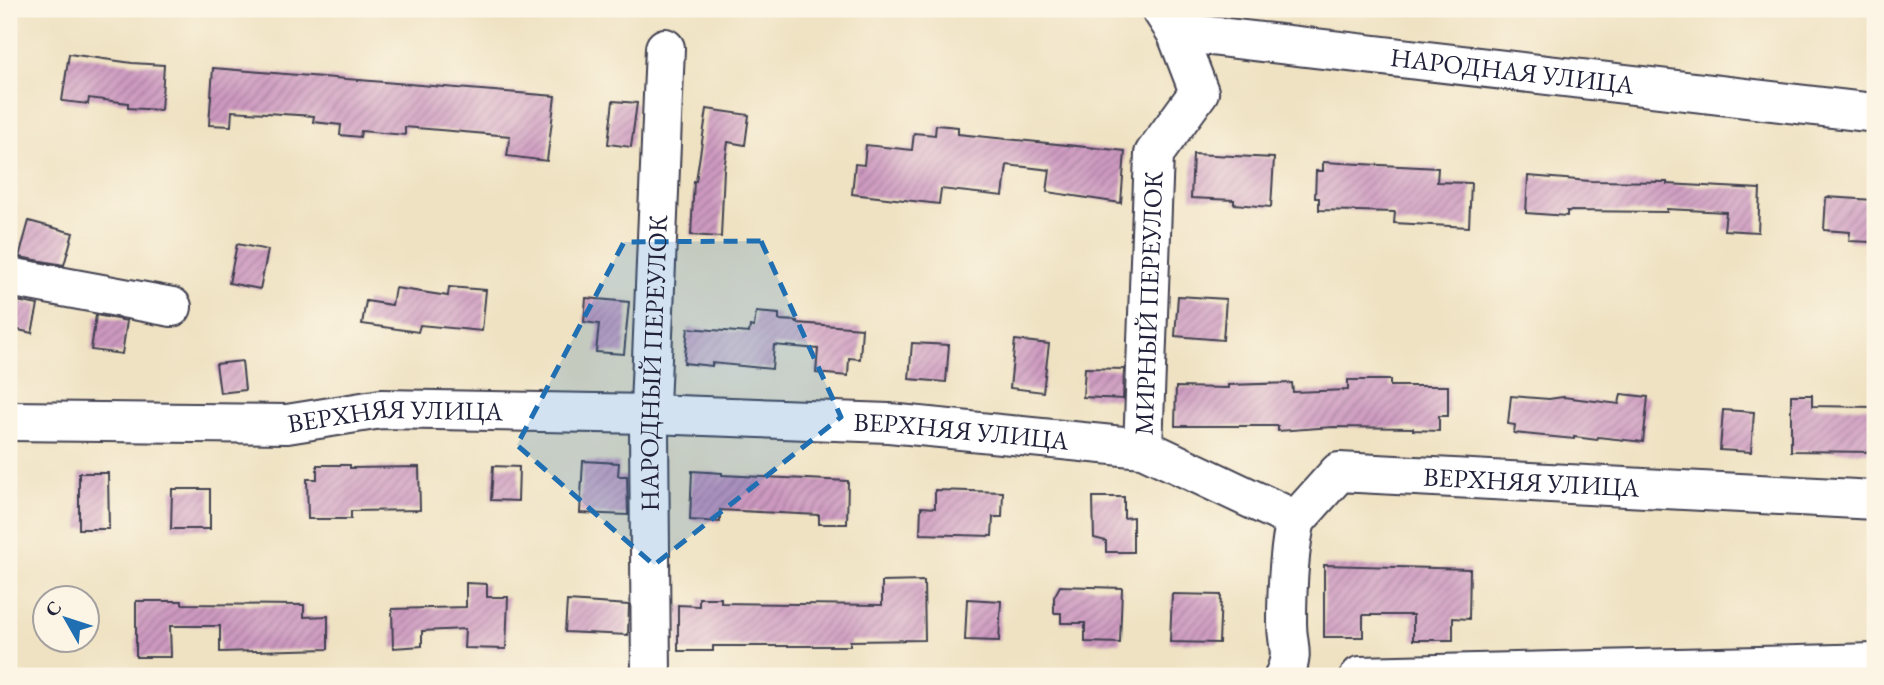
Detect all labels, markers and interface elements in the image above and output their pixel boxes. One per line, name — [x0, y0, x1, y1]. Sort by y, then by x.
street label: НАРОДНАЯ УЛИЦА — [1389, 40, 1637, 102]
street label: МИРНЫЙ ПЕРЕУЛОК — [1126, 170, 1170, 436]
street label: НАРОДНЫЙ ПЕРЕУЛОК — [632, 213, 675, 511]
street label: ВЕРХНЯЯ УЛИЦА — [285, 391, 504, 441]
street label: ВЕРХНЯЯ УЛИЦА — [853, 405, 1071, 458]
street label: ВЕРХНЯЯ УЛИЦА — [1423, 459, 1641, 505]
north arrow — [32, 584, 102, 654]
text: С — [39, 596, 67, 622]

